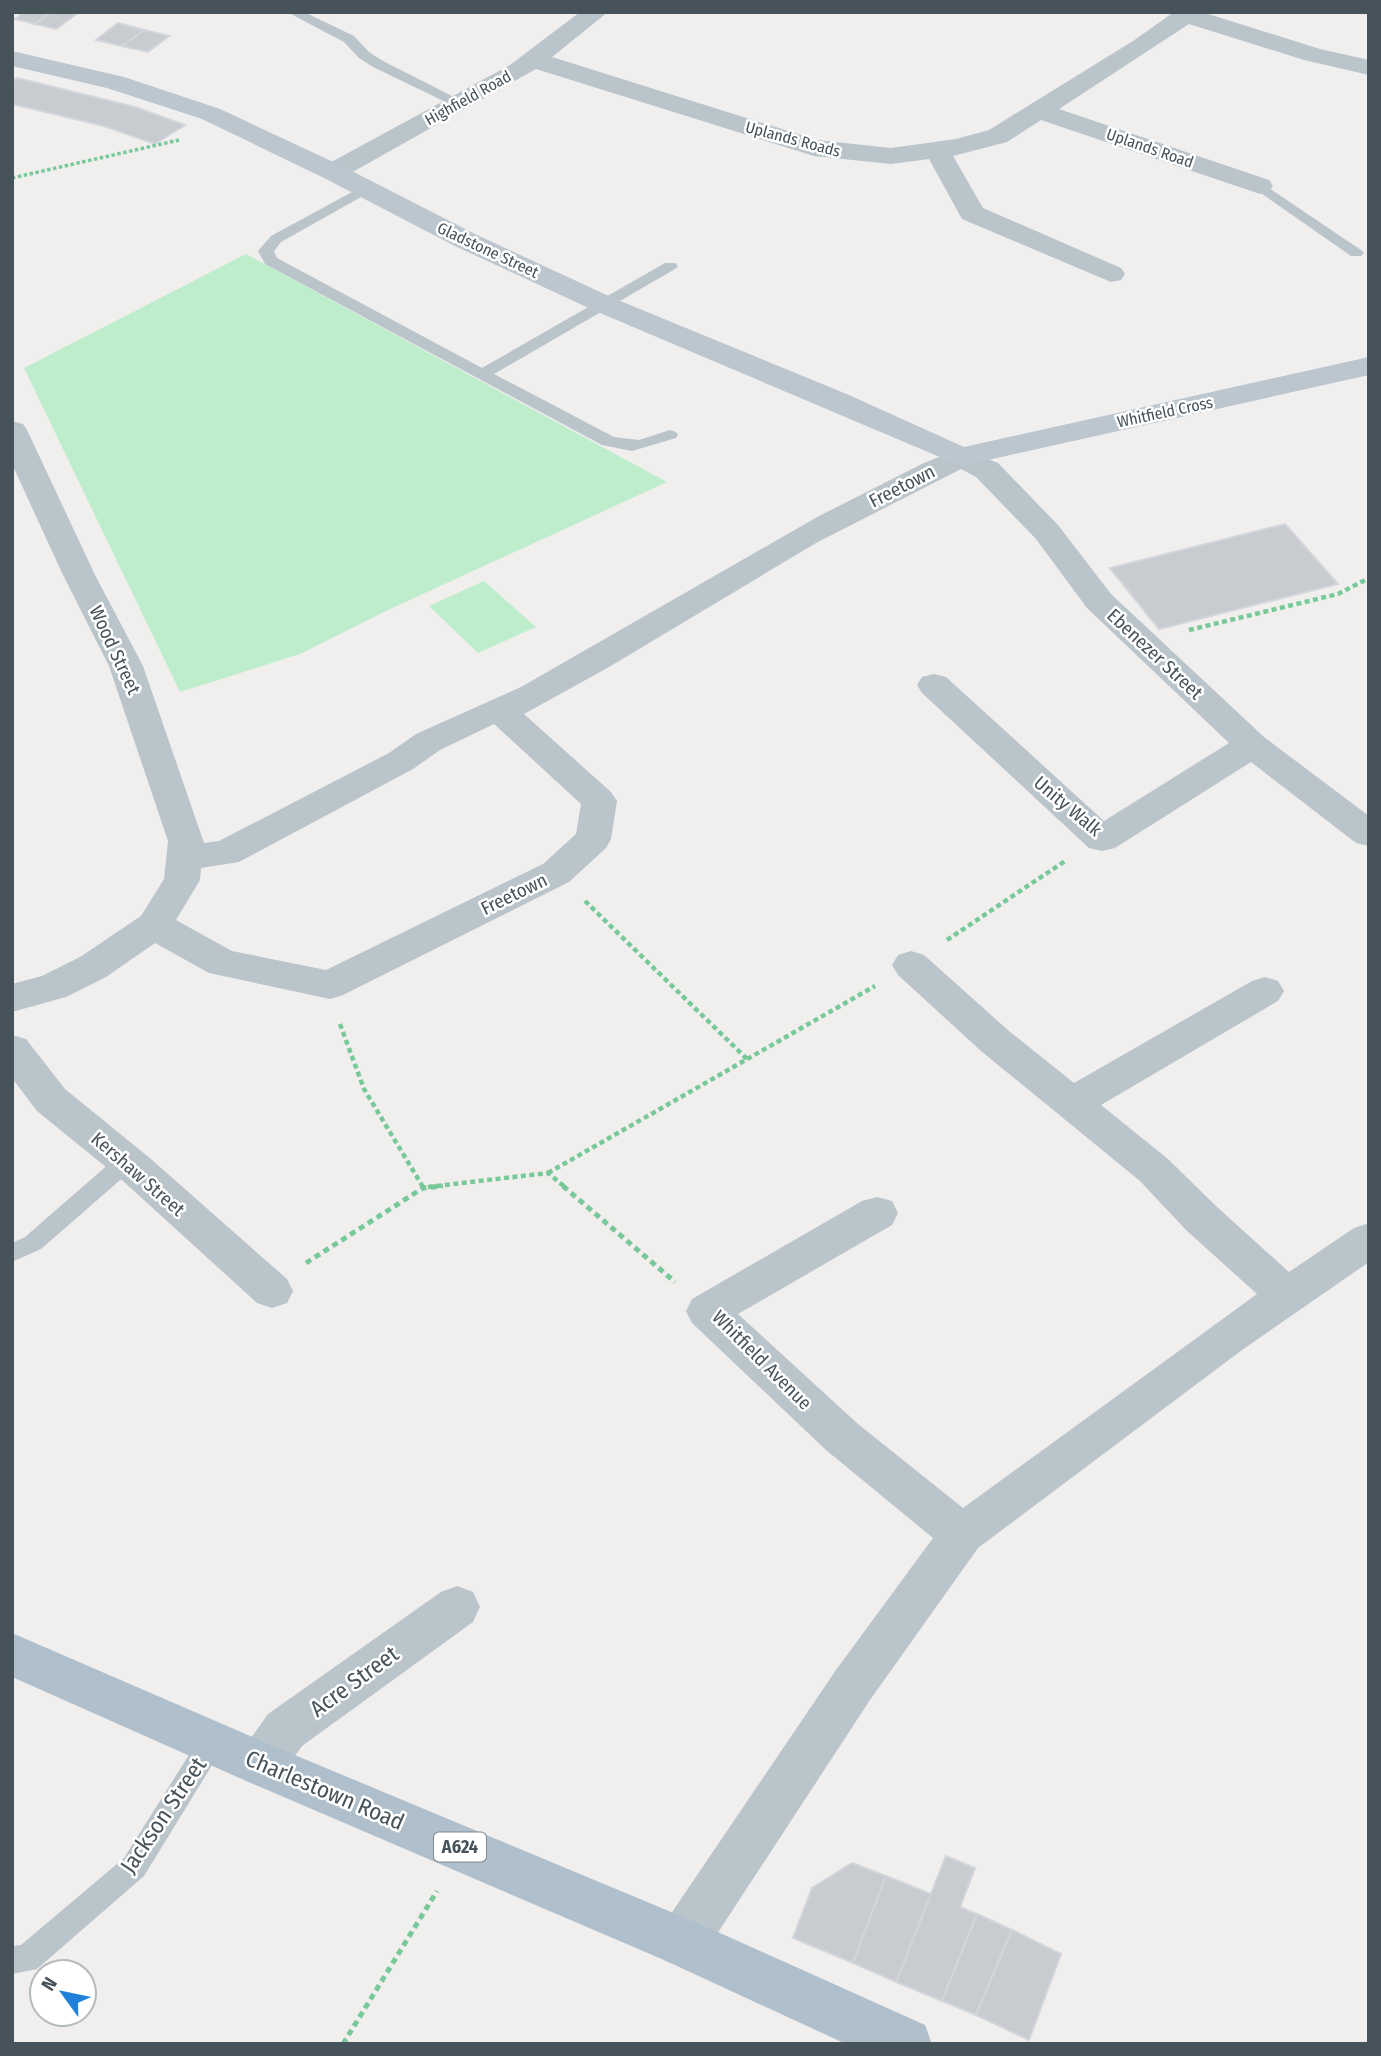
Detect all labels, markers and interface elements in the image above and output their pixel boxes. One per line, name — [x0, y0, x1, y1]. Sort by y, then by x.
street label: Highfield Road — [422, 67, 514, 129]
street label: Uplands Roads — [743, 117, 843, 161]
street label: Uplands Road — [1104, 124, 1196, 172]
street label: Gladstone Street — [434, 218, 542, 282]
street label: Whitfield Cross — [1115, 393, 1215, 431]
street label: Freetown — [865, 460, 939, 512]
street label: Wood Street — [84, 602, 146, 699]
street label: Ebenezer Street — [1102, 604, 1208, 705]
street label: Unity Walk — [1029, 771, 1107, 841]
street label: Freetown — [477, 868, 551, 920]
street label: Kershaw Street — [86, 1127, 190, 1221]
street label: Whitfield Avenue — [707, 1305, 817, 1415]
street label: Acre Street — [304, 1639, 404, 1722]
street label: Charlestown Road — [241, 1744, 409, 1836]
street label: Jackson Street — [114, 1751, 212, 1878]
road number: A624 — [434, 1832, 486, 1861]
north arrow — [28, 1958, 98, 2028]
text: N — [36, 1973, 62, 1995]

